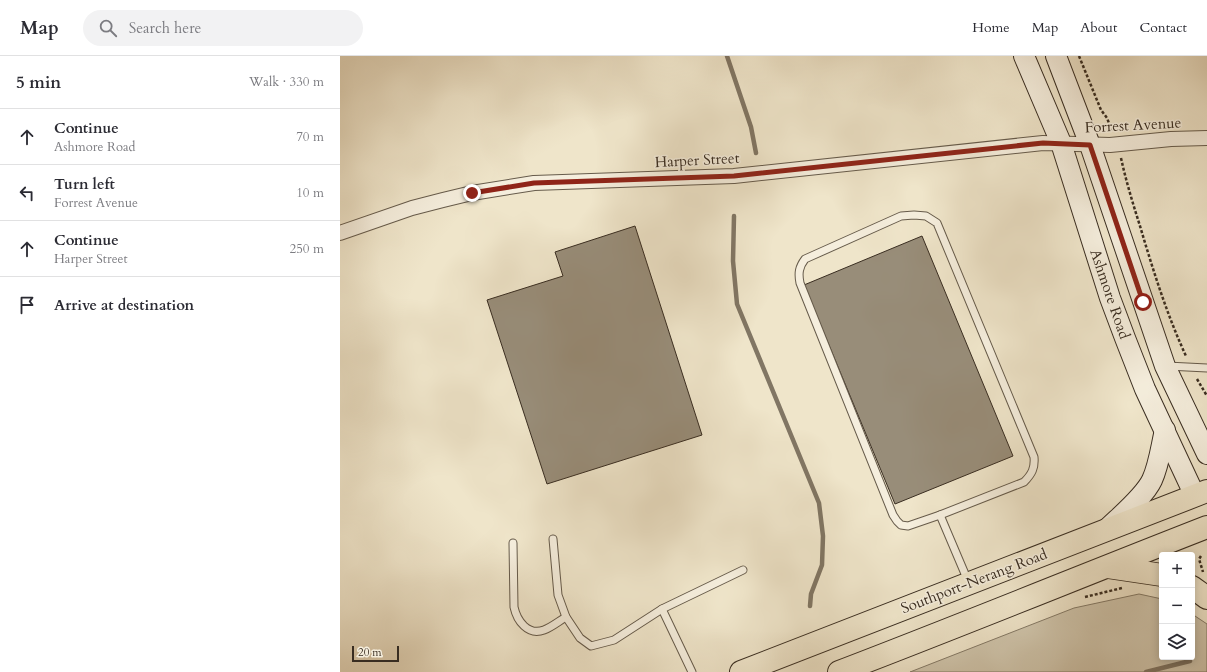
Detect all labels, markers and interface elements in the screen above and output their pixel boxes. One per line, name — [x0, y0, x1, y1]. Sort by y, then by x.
search box — [83, 10, 363, 46]
text: Map — [20, 15, 59, 41]
icon: search — [97, 17, 119, 39]
text: Search here — [129, 18, 201, 38]
text: Home — [972, 18, 1010, 37]
text: Map — [1032, 18, 1058, 37]
text: About — [1080, 18, 1117, 37]
text: Contact — [1139, 18, 1187, 37]
text: 5 min — [16, 71, 61, 94]
text: Walk · 330 m — [249, 73, 324, 91]
street label: Forrest Avenue — [1084, 112, 1182, 138]
text: Continue — [54, 118, 119, 138]
icon: ahead — [16, 126, 38, 148]
text: 70 m — [296, 128, 324, 146]
text: Ashmore Road — [54, 138, 135, 156]
street label: Harper Street — [654, 148, 740, 172]
text: Turn left — [54, 174, 115, 194]
icon: left — [16, 182, 38, 204]
text: 10 m — [296, 184, 324, 202]
route end — [463, 184, 481, 202]
text: Forrest Avenue — [54, 194, 138, 212]
text: Continue — [54, 230, 119, 250]
icon: ahead — [16, 238, 38, 260]
text: 250 m — [290, 240, 324, 258]
street label: Ashmore Road — [1085, 246, 1135, 342]
text: Harper Street — [54, 250, 128, 268]
route start — [1134, 293, 1152, 311]
icon: arrive — [16, 294, 38, 316]
text: Arrive at destination — [54, 295, 194, 315]
street label: Southport-Nerang Road — [898, 544, 1050, 618]
map controls — [1159, 552, 1195, 660]
button: + — [1159, 552, 1195, 588]
button: − — [1159, 588, 1195, 624]
button: layers — [1159, 624, 1195, 660]
scale bar — [352, 644, 399, 663]
text: 20 m — [358, 645, 382, 660]

